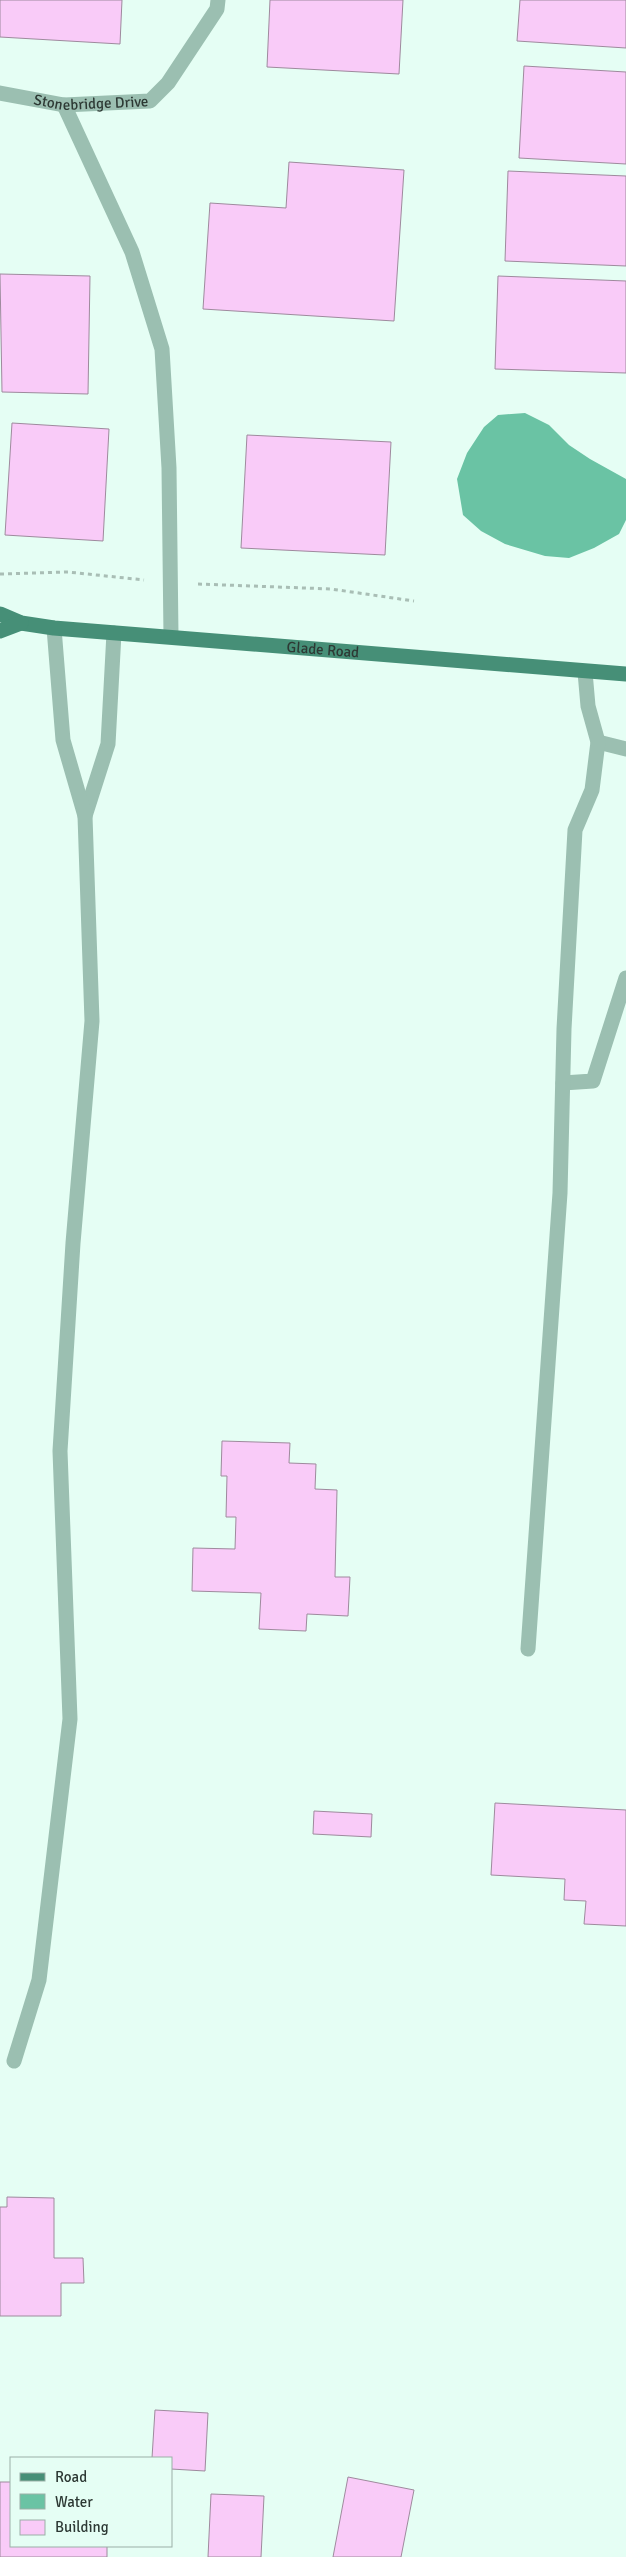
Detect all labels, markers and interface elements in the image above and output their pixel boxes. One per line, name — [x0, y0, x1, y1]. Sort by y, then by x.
street label: Stonebridge Drive — [32, 91, 149, 114]
street label: Glade Road — [286, 638, 360, 662]
legend — [10, 2457, 172, 2547]
text: Road — [55, 2468, 87, 2486]
text: Water — [55, 2493, 93, 2511]
text: Building — [55, 2518, 109, 2536]

